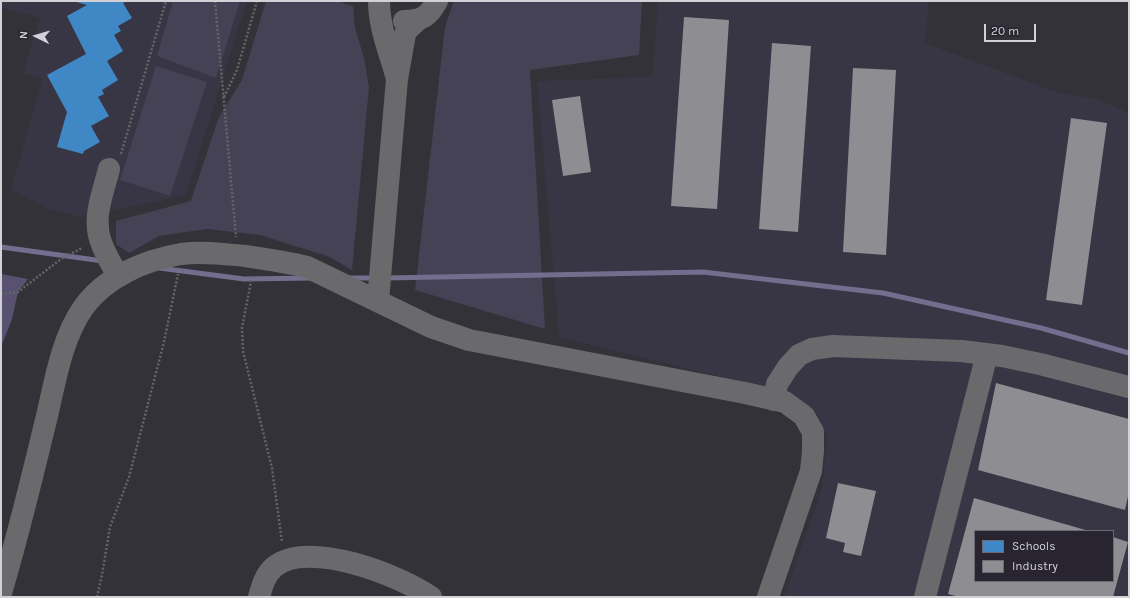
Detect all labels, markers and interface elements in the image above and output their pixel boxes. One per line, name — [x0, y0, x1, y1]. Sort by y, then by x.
north arrow — [16, 16, 56, 56]
scale bar — [986, 16, 1038, 42]
text: 20 m — [991, 24, 1019, 38]
text: N — [17, 30, 30, 39]
legend — [974, 530, 1114, 582]
text: Schools — [1012, 539, 1055, 553]
text: Industry — [1012, 559, 1058, 573]

